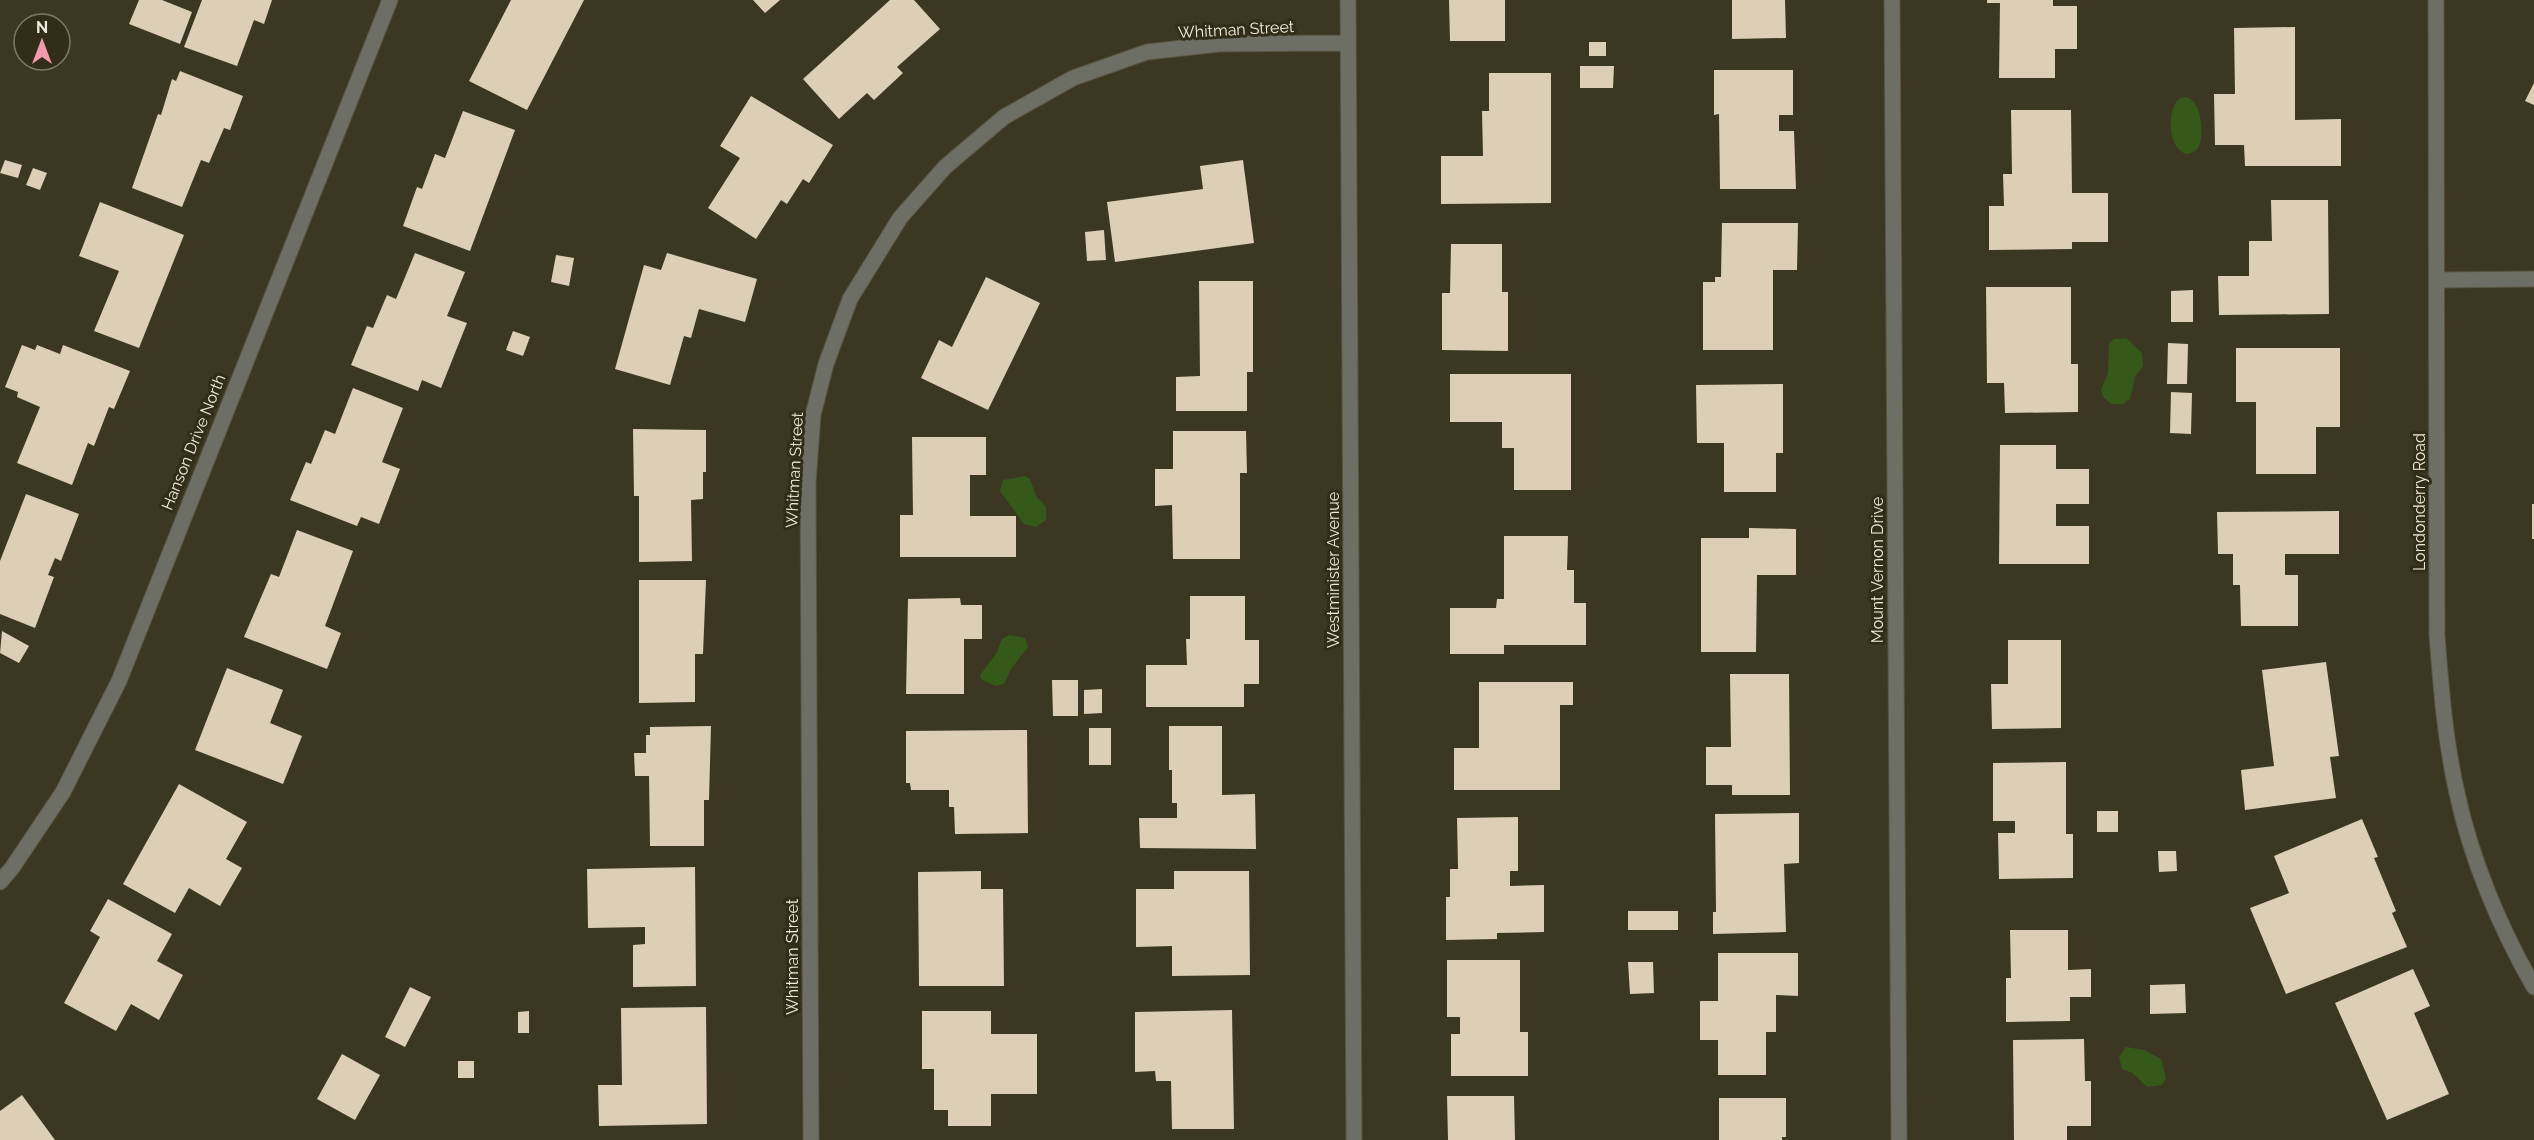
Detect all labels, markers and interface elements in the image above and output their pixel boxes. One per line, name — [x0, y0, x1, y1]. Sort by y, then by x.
north arrow — [12, 12, 72, 72]
street label: Whitman Street — [1178, 17, 1295, 42]
text: N — [36, 18, 48, 37]
street label: Hanson Drive North — [158, 372, 229, 513]
street label: Whitman Street — [782, 411, 807, 528]
street label: Londonderry Road — [2410, 433, 2429, 571]
street label: Westminister Avenue — [1324, 492, 1343, 648]
street label: Mount Vernon Drive — [1868, 497, 1887, 643]
street label: Whitman Street — [783, 898, 802, 1015]

